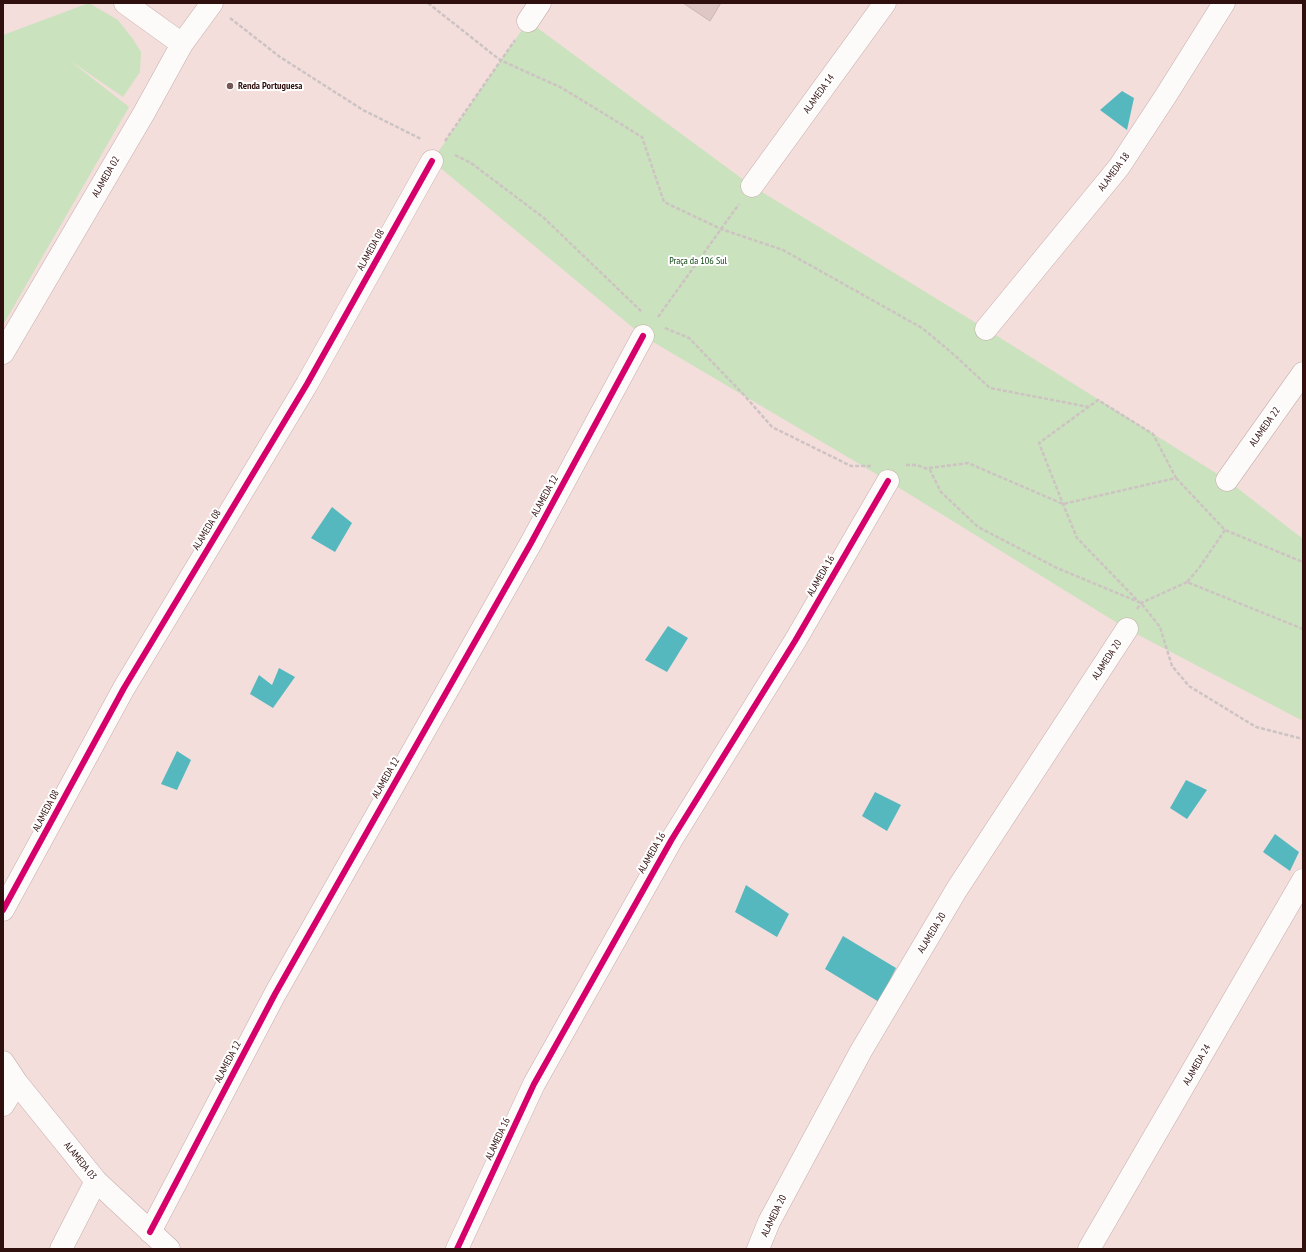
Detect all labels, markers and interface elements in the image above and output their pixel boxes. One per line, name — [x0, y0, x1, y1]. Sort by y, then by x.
street label: ALAMEDA 14 — [801, 72, 837, 116]
place label: Renda Portuguesa — [238, 80, 302, 92]
marker: Renda Portuguesa — [225, 81, 235, 91]
street label: ALAMEDA 18 — [1096, 150, 1132, 194]
street label: ALAMEDA 02 — [89, 154, 123, 200]
street label: ALAMEDA 08 — [355, 227, 387, 273]
park label: Praça da 106 Sul — [669, 255, 727, 267]
street label: ALAMEDA 22 — [1247, 405, 1283, 449]
street label: ALAMEDA 12 — [529, 473, 561, 519]
street label: ALAMEDA 08 — [190, 508, 224, 552]
street label: ALAMEDA 16 — [804, 553, 838, 599]
street label: ALAMEDA 20 — [1090, 638, 1124, 682]
street label: ALAMEDA 12 — [369, 755, 403, 801]
street label: ALAMEDA 08 — [30, 788, 62, 834]
street label: ALAMEDA 16 — [635, 830, 669, 876]
street label: ALAMEDA 20 — [915, 911, 949, 955]
street label: ALAMEDA 12 — [212, 1039, 244, 1085]
street label: ALAMEDA 24 — [1180, 1042, 1214, 1088]
street label: ALAMEDA 16 — [483, 1116, 513, 1162]
street label: ALAMEDA 03 — [61, 1140, 99, 1182]
street label: ALAMEDA 20 — [759, 1193, 789, 1239]

